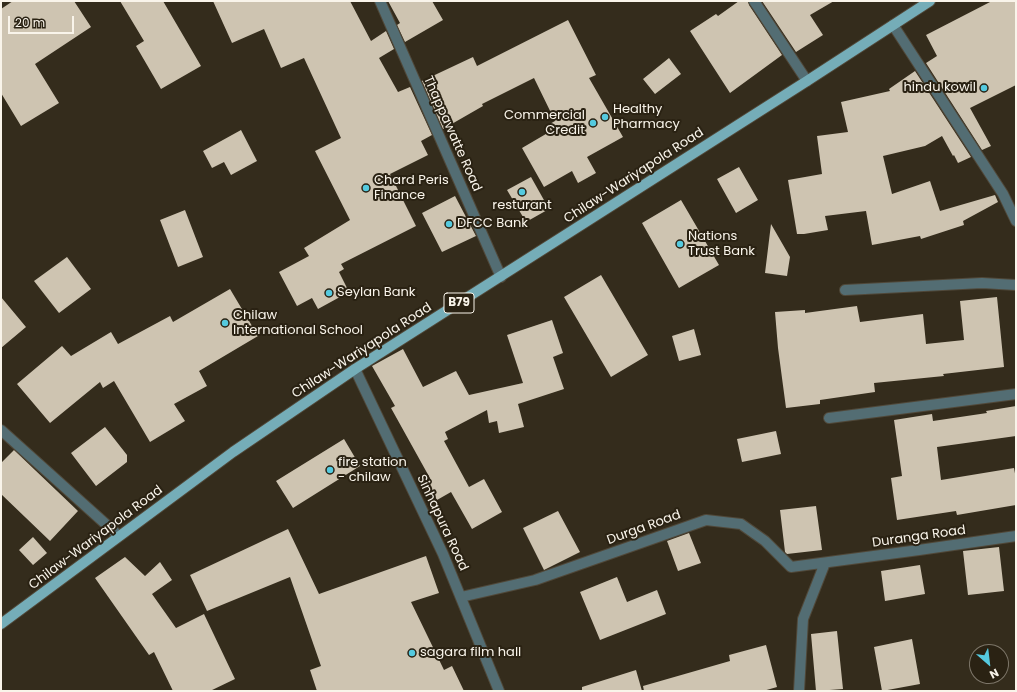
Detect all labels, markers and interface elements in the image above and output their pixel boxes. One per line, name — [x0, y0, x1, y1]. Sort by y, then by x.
scale bar — [10, 8, 76, 34]
text: 20 m — [15, 14, 45, 31]
street label: Thappawatte Road — [420, 74, 484, 194]
place label: hindu kowil — [904, 80, 976, 96]
marker: hindu kowil — [979, 83, 989, 93]
place label: Healthy Pharmacy — [613, 102, 680, 133]
place label: Commercial Credit — [504, 108, 585, 139]
marker: Healthy Pharmacy — [600, 112, 610, 122]
marker: Commercial Credit — [588, 118, 598, 128]
street label: Chilaw-Wariyapola Road — [561, 125, 707, 227]
place label: Chard Peris Finance — [374, 173, 449, 204]
marker: Chard Peris Finance — [361, 183, 371, 193]
marker: resturant — [517, 187, 527, 197]
place label: resturant — [492, 198, 552, 214]
place label: DFCC Bank — [457, 216, 528, 232]
marker: DFCC Bank — [444, 219, 454, 229]
place label: Nations Trust Bank — [688, 229, 755, 260]
marker: Nations Trust Bank — [675, 239, 685, 249]
place label: Seylan Bank — [337, 285, 416, 301]
marker: Seylan Bank — [324, 288, 334, 298]
road number: B79 — [444, 293, 474, 313]
street label: Chilaw-Wariyapola Road — [289, 300, 435, 402]
place label: Chilaw International School — [233, 308, 363, 339]
marker: Chilaw International School — [220, 318, 230, 328]
place label: fire station - chilaw — [338, 455, 407, 486]
marker: fire station - chilaw — [325, 465, 335, 475]
street label: Sinhapura Road — [413, 472, 471, 574]
street label: Chilaw-Wariyapola Road — [26, 483, 166, 593]
street label: Durga Road — [605, 507, 683, 549]
street label: Duranga Road — [871, 523, 967, 551]
north arrow — [969, 644, 1009, 684]
place label: sagara film hall — [420, 645, 521, 661]
marker: sagara film hall — [407, 648, 417, 658]
text: N — [987, 665, 1002, 683]

